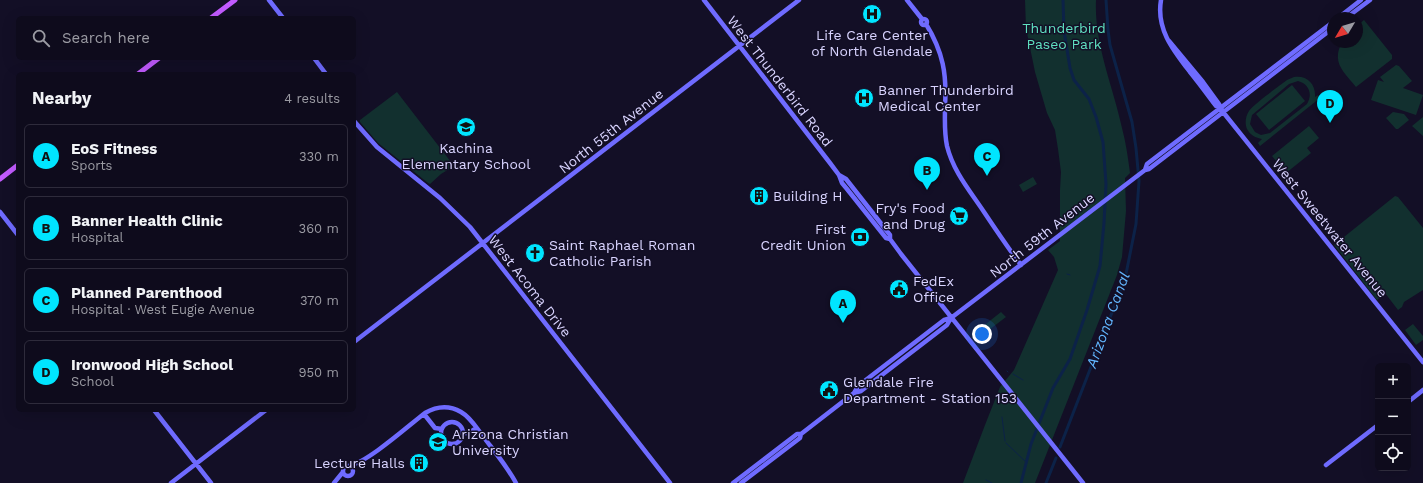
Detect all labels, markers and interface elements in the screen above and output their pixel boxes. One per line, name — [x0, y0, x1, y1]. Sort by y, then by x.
hospital icon: Life Care Center of North Glendale — [861, 3, 883, 25]
north arrow — [1327, 12, 1363, 48]
street label: West Thunderbird Road — [724, 13, 836, 149]
search box — [16, 16, 356, 60]
park label: Thunderbird Paseo Park — [1022, 20, 1106, 52]
icon: search — [30, 27, 52, 49]
place label: Life Care Center of North Glendale — [811, 27, 933, 59]
text: Search here — [62, 29, 150, 47]
place label: Banner Thunderbird Medical Center — [878, 82, 1014, 114]
street label: North 55th Avenue — [556, 85, 666, 177]
hospital icon: Banner Thunderbird Medical Center — [853, 87, 875, 109]
text: Nearby — [32, 88, 91, 108]
pin: D — [1317, 90, 1343, 123]
text: 4 results — [284, 91, 340, 106]
school or university icon: Kachina Elementary School — [455, 116, 477, 138]
text: EoS Fitness — [71, 140, 157, 158]
place label: Kachina Elementary School — [402, 140, 531, 172]
pin: C — [974, 143, 1000, 176]
text: A — [42, 149, 50, 164]
text: 330 m — [299, 149, 339, 164]
street label: West Sweetwater Avenue — [1269, 156, 1391, 300]
pin: B — [914, 157, 940, 190]
text: Sports — [71, 158, 112, 173]
building icon: Building H — [748, 185, 770, 207]
place label: Building H — [773, 188, 842, 204]
street label: North 59th Avenue — [987, 189, 1097, 281]
place label: Fry's Food and Drug — [876, 200, 946, 232]
supermarket icon: Fry's Food and Drug — [948, 205, 970, 227]
text: Banner Health Clinic — [71, 212, 223, 230]
text: B — [42, 221, 50, 236]
text: 360 m — [299, 221, 339, 236]
place label: First Credit Union — [760, 221, 846, 253]
bank icon: First Credit Union — [849, 226, 871, 248]
text: Hospital — [71, 230, 123, 245]
street label: West Acoma Drive — [485, 232, 575, 340]
place label: Saint Raphael Roman Catholic Parish — [549, 237, 695, 269]
church icon: Saint Raphael Roman Catholic Parish — [524, 242, 546, 264]
water label: Arizona Canal — [1082, 269, 1134, 371]
place label: FedEx Office — [913, 273, 954, 305]
public building icon: FedEx Office — [888, 278, 910, 300]
text: Planned Parenthood — [71, 284, 222, 302]
pin: A — [830, 290, 856, 323]
text: C — [42, 293, 50, 308]
text: 370 m — [300, 293, 339, 308]
text: Hospital · West Eugie Avenue — [71, 302, 255, 317]
your location — [972, 324, 992, 344]
text: Ironwood High School — [71, 356, 233, 374]
map controls — [1375, 363, 1411, 471]
button: + — [1375, 363, 1411, 399]
text: D — [41, 365, 51, 380]
text: 950 m — [299, 365, 339, 380]
text: School — [71, 374, 114, 389]
place label: Glendale Fire Department - Station 153 — [843, 374, 1017, 406]
public building icon: Glendale Fire Department - Station 153 — [818, 379, 840, 401]
button: − — [1375, 399, 1411, 435]
place label: Arizona Christian University — [452, 426, 569, 458]
school or university icon: Arizona Christian University — [427, 431, 449, 453]
button: locate — [1375, 435, 1411, 471]
building icon: Lecture Halls — [408, 452, 430, 474]
place label: Lecture Halls — [314, 455, 405, 471]

